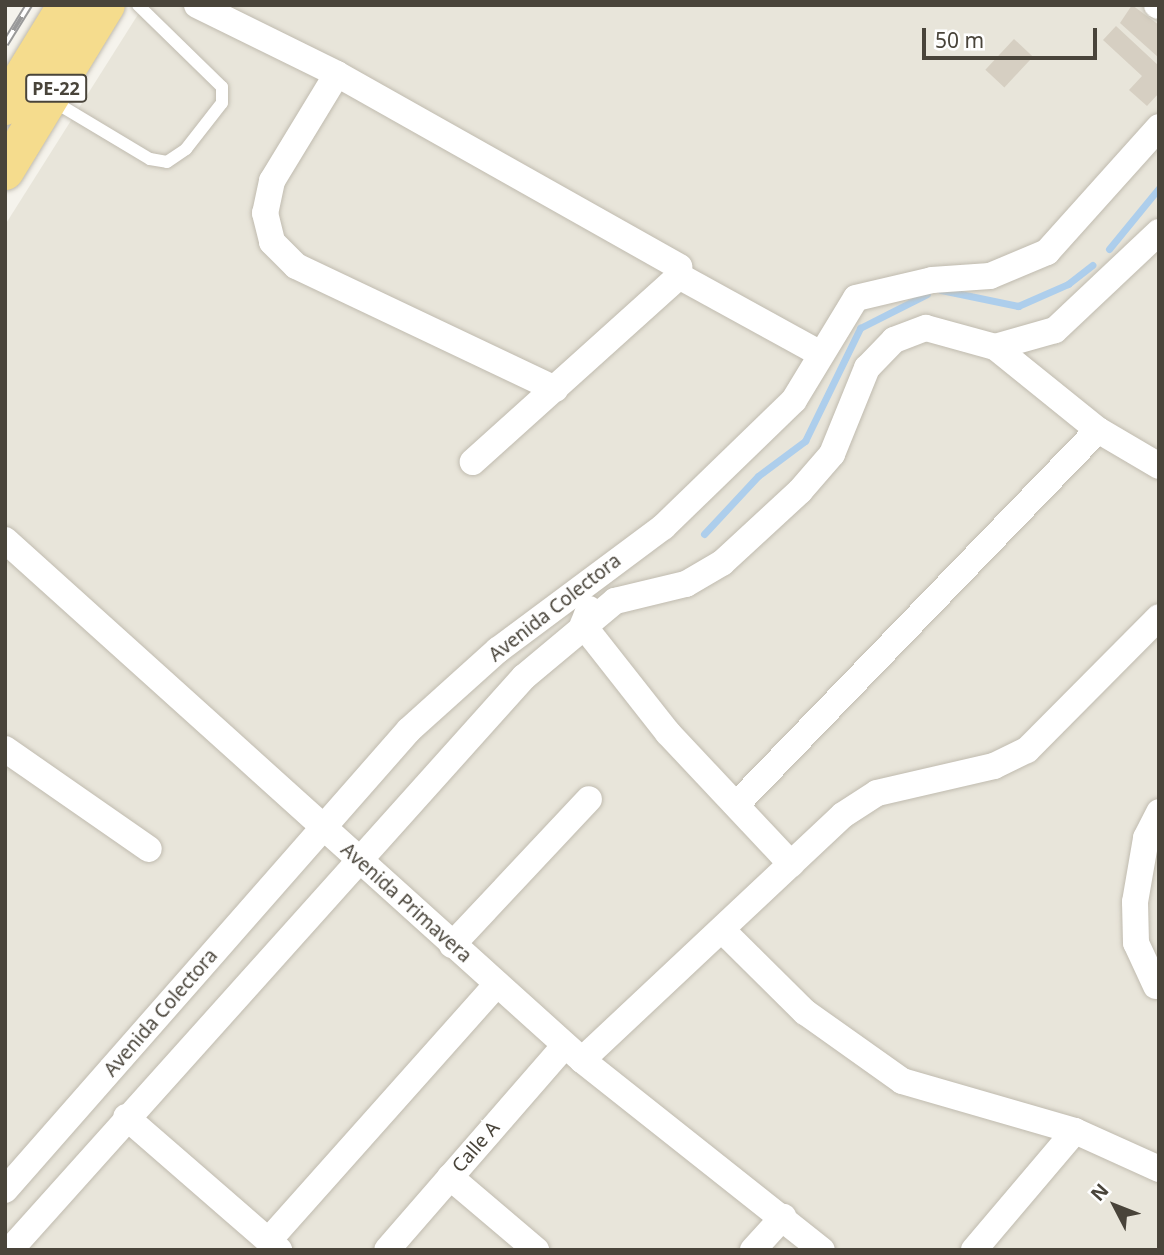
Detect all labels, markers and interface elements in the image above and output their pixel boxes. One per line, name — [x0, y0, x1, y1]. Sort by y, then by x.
scale bar — [926, 14, 1101, 58]
text: 50 m — [935, 26, 984, 54]
road number: PE-22 — [24, 74, 88, 102]
street label: Avenida Colectora — [484, 549, 626, 667]
street label: Avenida Primavera — [336, 838, 476, 968]
street label: Avenida Colectora — [100, 945, 222, 1081]
street label: Calle A — [448, 1117, 504, 1177]
north arrow — [1080, 1171, 1150, 1241]
text: N — [1085, 1178, 1114, 1206]

